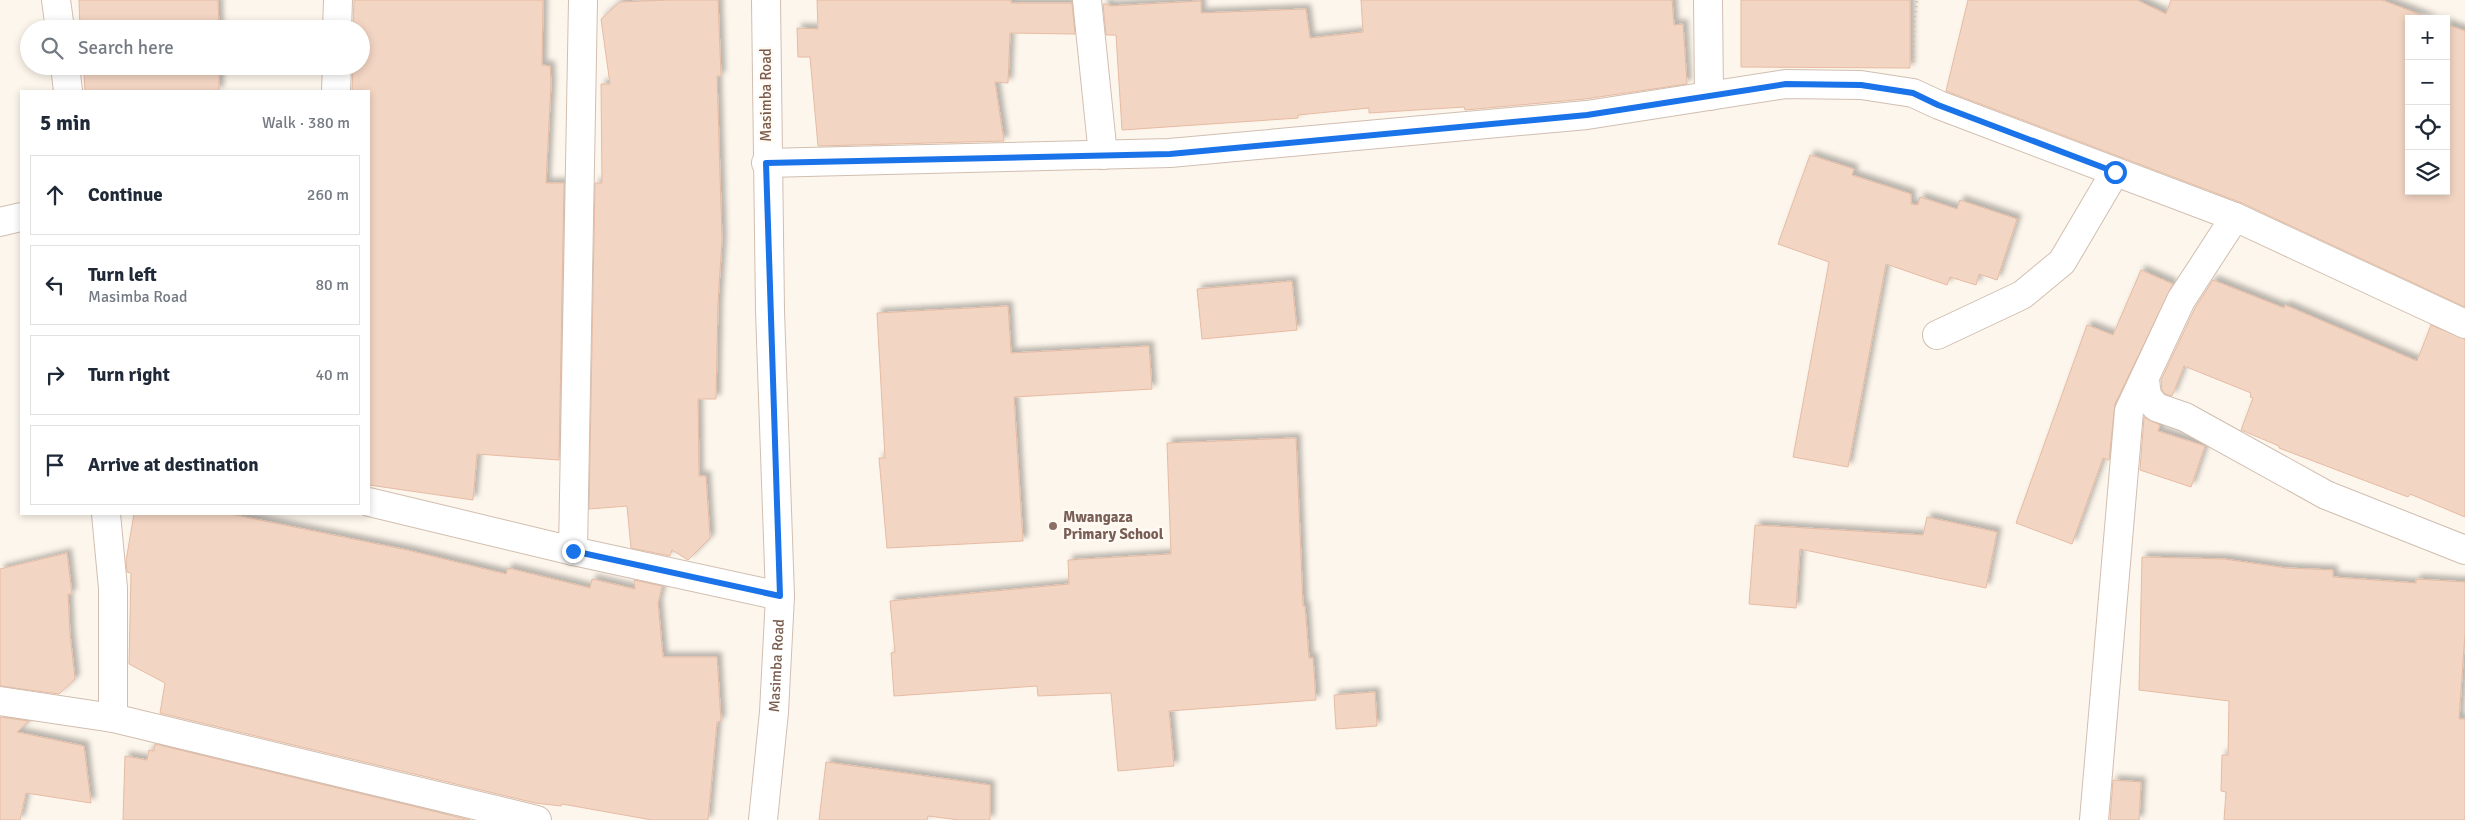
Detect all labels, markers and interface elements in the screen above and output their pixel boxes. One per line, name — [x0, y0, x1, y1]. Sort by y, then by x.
map controls — [2405, 15, 2450, 195]
button: + — [2405, 15, 2450, 60]
search box — [20, 20, 370, 75]
icon: search — [38, 34, 66, 62]
text: Search here — [78, 36, 174, 60]
street label: Masimba Road — [757, 48, 775, 142]
button: − — [2405, 60, 2450, 105]
button: locate — [2405, 105, 2450, 150]
text: 5 min — [40, 110, 91, 136]
text: Walk · 380 m — [262, 113, 350, 133]
button: layers — [2405, 150, 2450, 195]
route start — [2104, 161, 2127, 184]
icon: ahead — [41, 181, 69, 209]
text: Continue — [88, 183, 163, 207]
text: 260 m — [307, 185, 349, 205]
text: Turn left — [88, 263, 157, 287]
icon: left — [41, 271, 69, 299]
text: 80 m — [315, 275, 349, 295]
text: Masimba Road — [88, 287, 187, 307]
icon: right — [41, 361, 69, 389]
text: Turn right — [88, 363, 170, 387]
text: 40 m — [315, 365, 349, 385]
icon: arrive — [41, 451, 69, 479]
text: Arrive at destination — [88, 453, 259, 477]
place label: Mwangaza Primary School — [1063, 508, 1164, 543]
marker: Mwangaza Primary School — [1047, 520, 1059, 532]
route end — [562, 540, 585, 563]
street label: Masimba Road — [765, 618, 788, 713]

